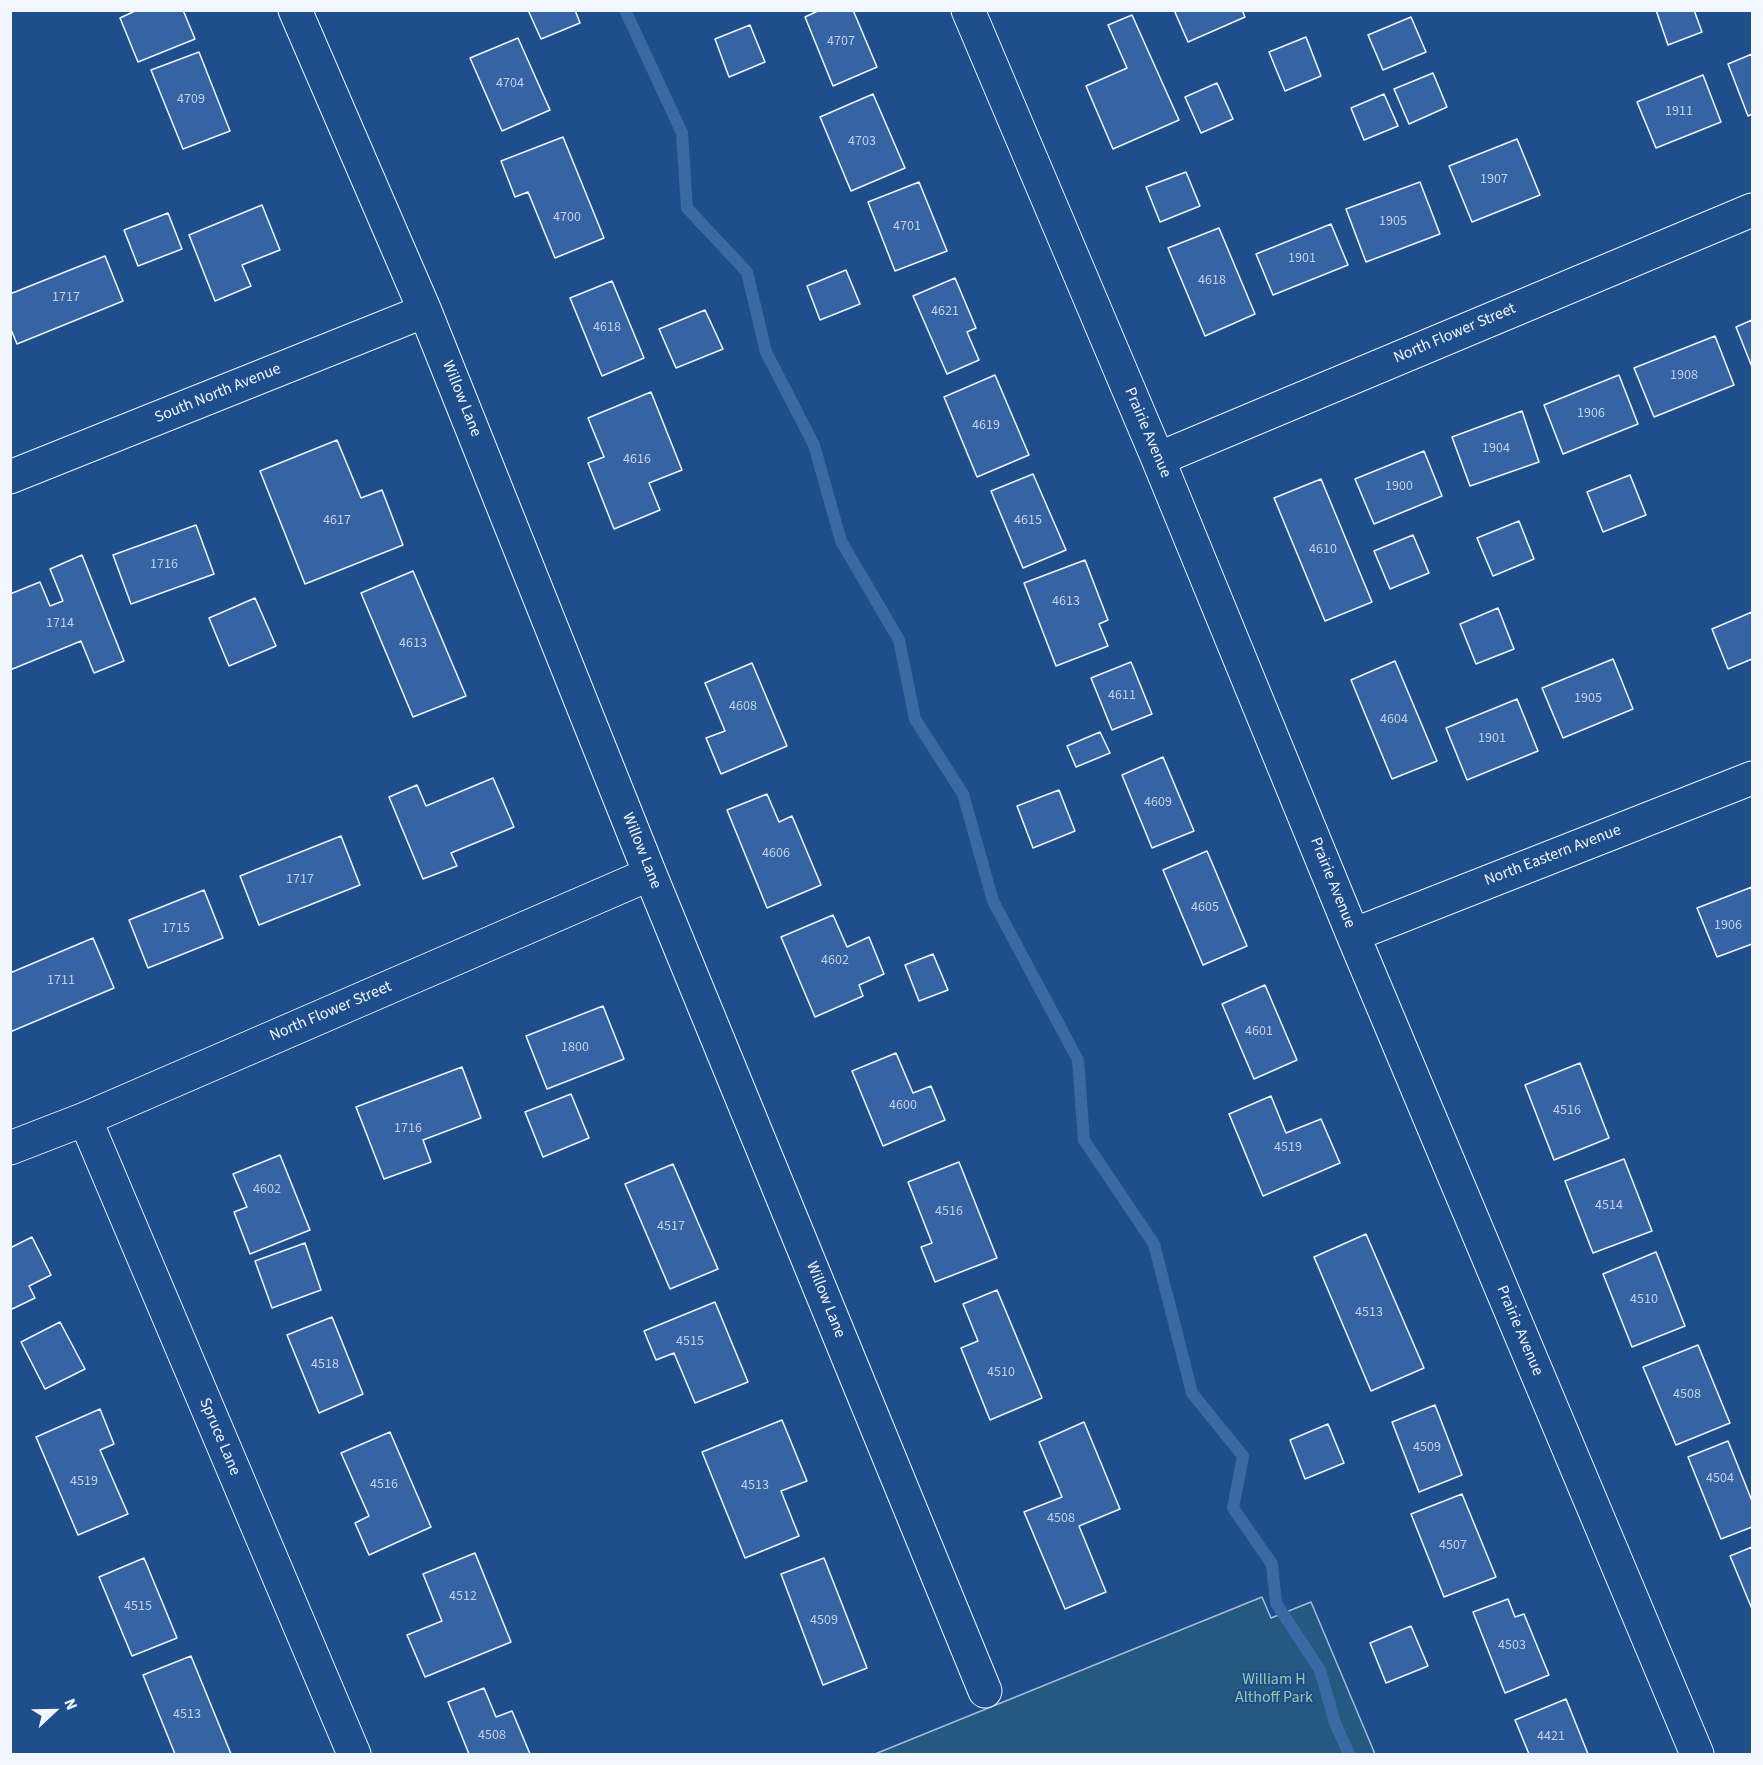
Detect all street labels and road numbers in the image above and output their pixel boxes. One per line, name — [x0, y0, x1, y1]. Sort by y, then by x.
street label: North Flower Street — [1391, 300, 1519, 368]
street label: Willow Lane — [437, 358, 485, 440]
street label: South North Avenue — [152, 360, 284, 428]
street label: Prairie Avenue — [1119, 385, 1175, 481]
street label: Willow Lane — [617, 810, 665, 892]
street label: North Eastern Avenue — [1482, 821, 1624, 891]
street label: Prairie Avenue — [1305, 835, 1359, 931]
street label: North Flower Street — [267, 978, 395, 1046]
street label: Willow Lane — [801, 1259, 849, 1341]
street label: Prairie Avenue — [1491, 1283, 1547, 1379]
street label: Spruce Lane — [194, 1395, 244, 1479]

